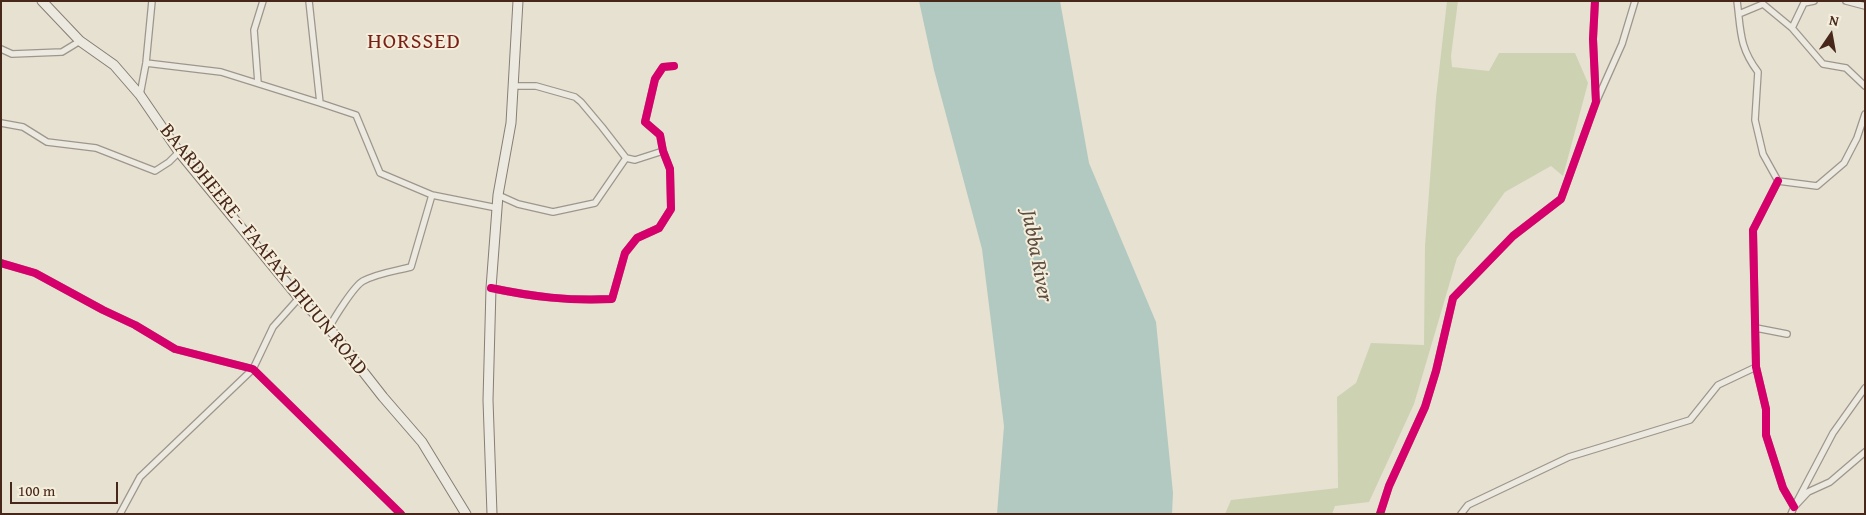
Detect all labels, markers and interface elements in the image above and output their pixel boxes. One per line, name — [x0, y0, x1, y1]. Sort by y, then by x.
north arrow — [1806, 10, 1856, 60]
text: N — [1827, 10, 1841, 31]
district label: HORSSED — [366, 29, 462, 55]
street label: BAARDHEERE - FAAFAX DHUUN ROAD — [154, 119, 372, 381]
water label: Jubba River — [1015, 208, 1057, 304]
scale bar — [12, 472, 120, 504]
text: 100 m — [18, 480, 55, 501]

